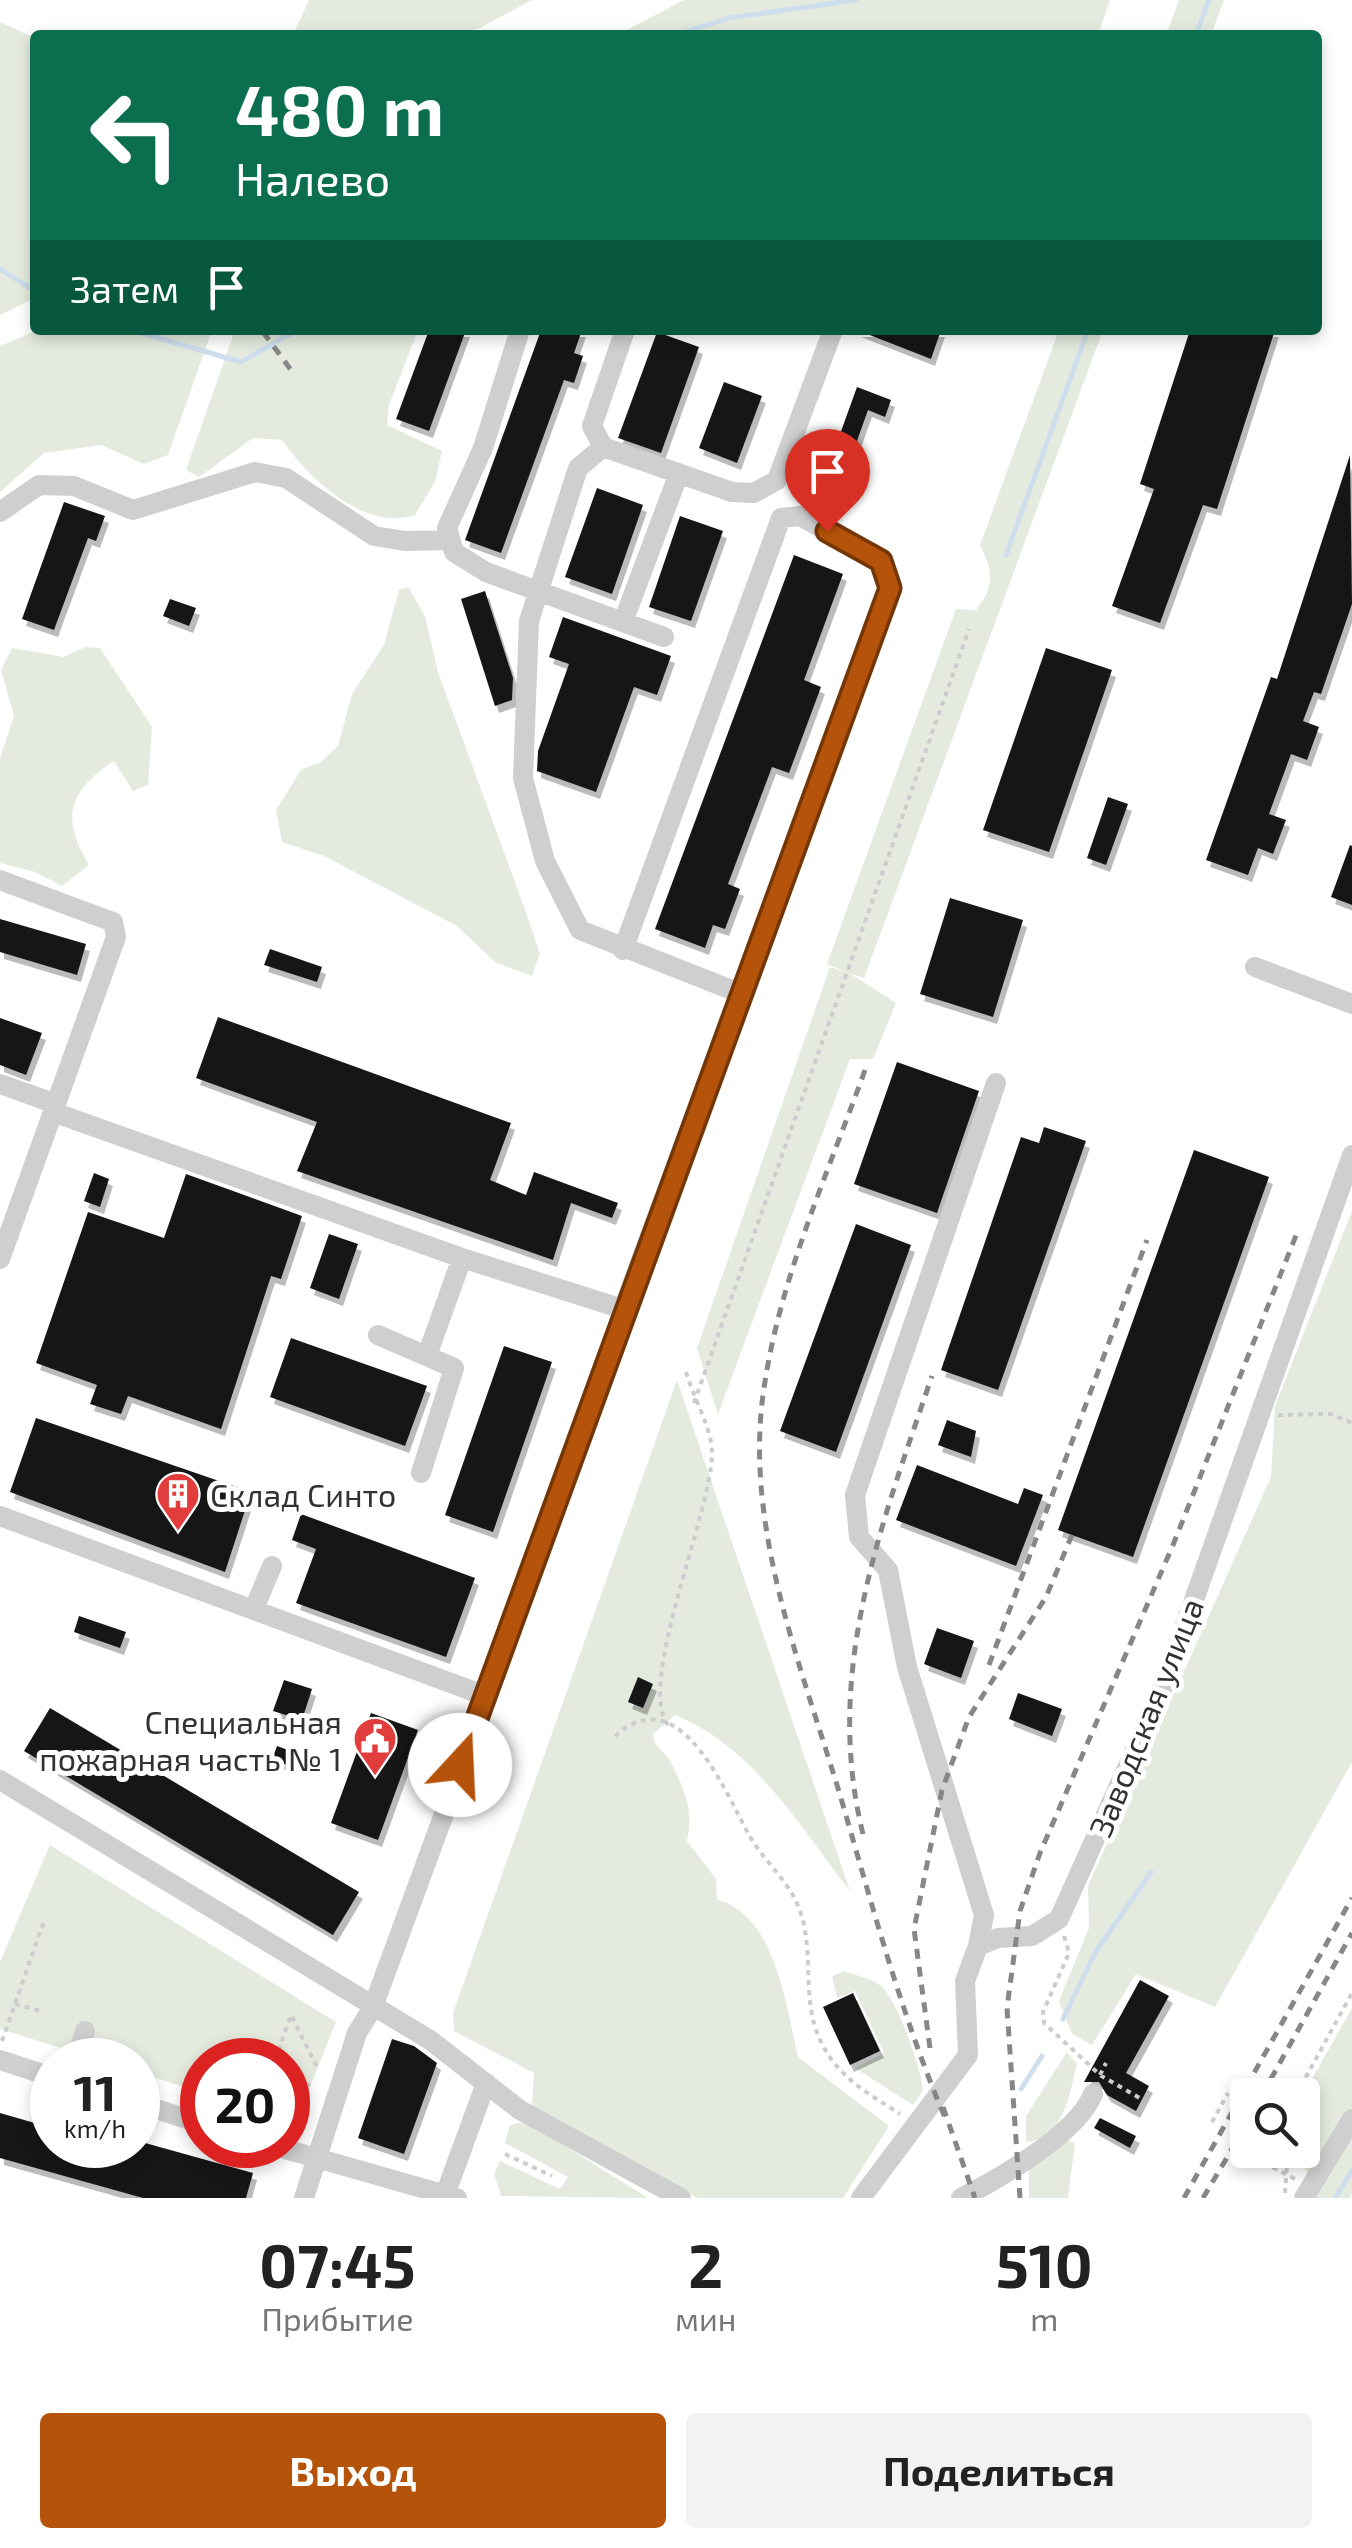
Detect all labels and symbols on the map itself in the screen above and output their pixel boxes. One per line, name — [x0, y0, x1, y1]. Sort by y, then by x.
pin — [785, 429, 870, 532]
building icon: Склад Синто — [155, 1471, 201, 1532]
place label: Склад Синто — [210, 1475, 396, 1513]
street label: Заводская улица — [1080, 1592, 1211, 1842]
place label: Специальная пожарная часть № 1 — [39, 1702, 342, 1777]
position arrow — [408, 1713, 512, 1817]
public building icon: Специальная пожарная часть № 1 — [352, 1716, 398, 1777]
speed limit sign: 20 — [180, 2038, 310, 2168]

